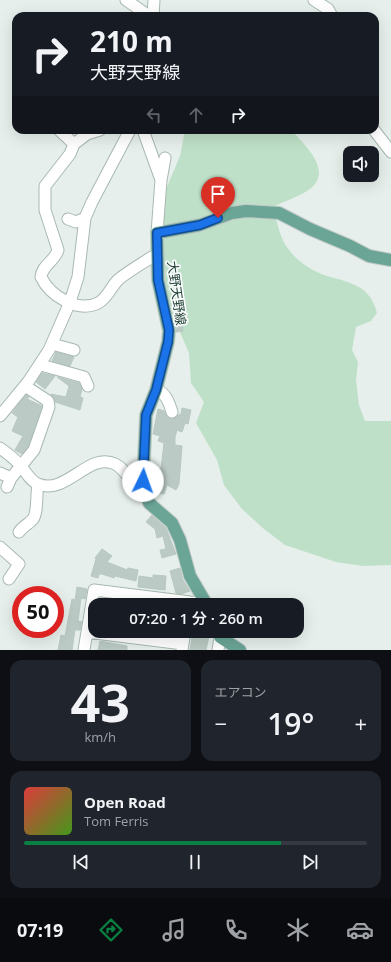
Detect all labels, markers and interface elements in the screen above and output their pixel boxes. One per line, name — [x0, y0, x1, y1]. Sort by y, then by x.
text: 210 m — [90, 22, 173, 60]
icon: right — [24, 28, 76, 80]
text: 大野天野線 — [90, 60, 180, 84]
icon: left — [143, 104, 165, 126]
icon: ahead — [185, 104, 207, 126]
icon: right — [227, 104, 249, 126]
map controls — [343, 146, 379, 182]
button: sound — [343, 146, 379, 182]
pin — [201, 177, 235, 218]
icon: arrive — [207, 183, 229, 205]
street label: 大野天野線 — [164, 260, 190, 326]
position arrow — [122, 460, 164, 502]
speed limit sign: 50 — [12, 586, 64, 638]
text: 07:20 · 1 分 · 260 m — [129, 608, 263, 628]
text: 43 — [71, 666, 130, 737]
text: エアコン — [215, 683, 267, 701]
text: 19° — [267, 703, 314, 744]
text: − — [215, 708, 227, 738]
text: + — [354, 708, 367, 738]
text: km/h — [84, 728, 116, 746]
text: Open Road — [84, 792, 166, 812]
text: Tom Ferris — [84, 812, 149, 830]
icon: previous — [70, 851, 92, 873]
icon: pause — [184, 851, 206, 873]
icon: next — [299, 851, 321, 873]
icon: directions — [97, 916, 125, 944]
icon: music — [160, 916, 188, 944]
icon: phone — [222, 916, 250, 944]
icon: climate — [284, 916, 312, 944]
icon: car — [346, 916, 374, 944]
text: 07:19 — [17, 918, 63, 942]

